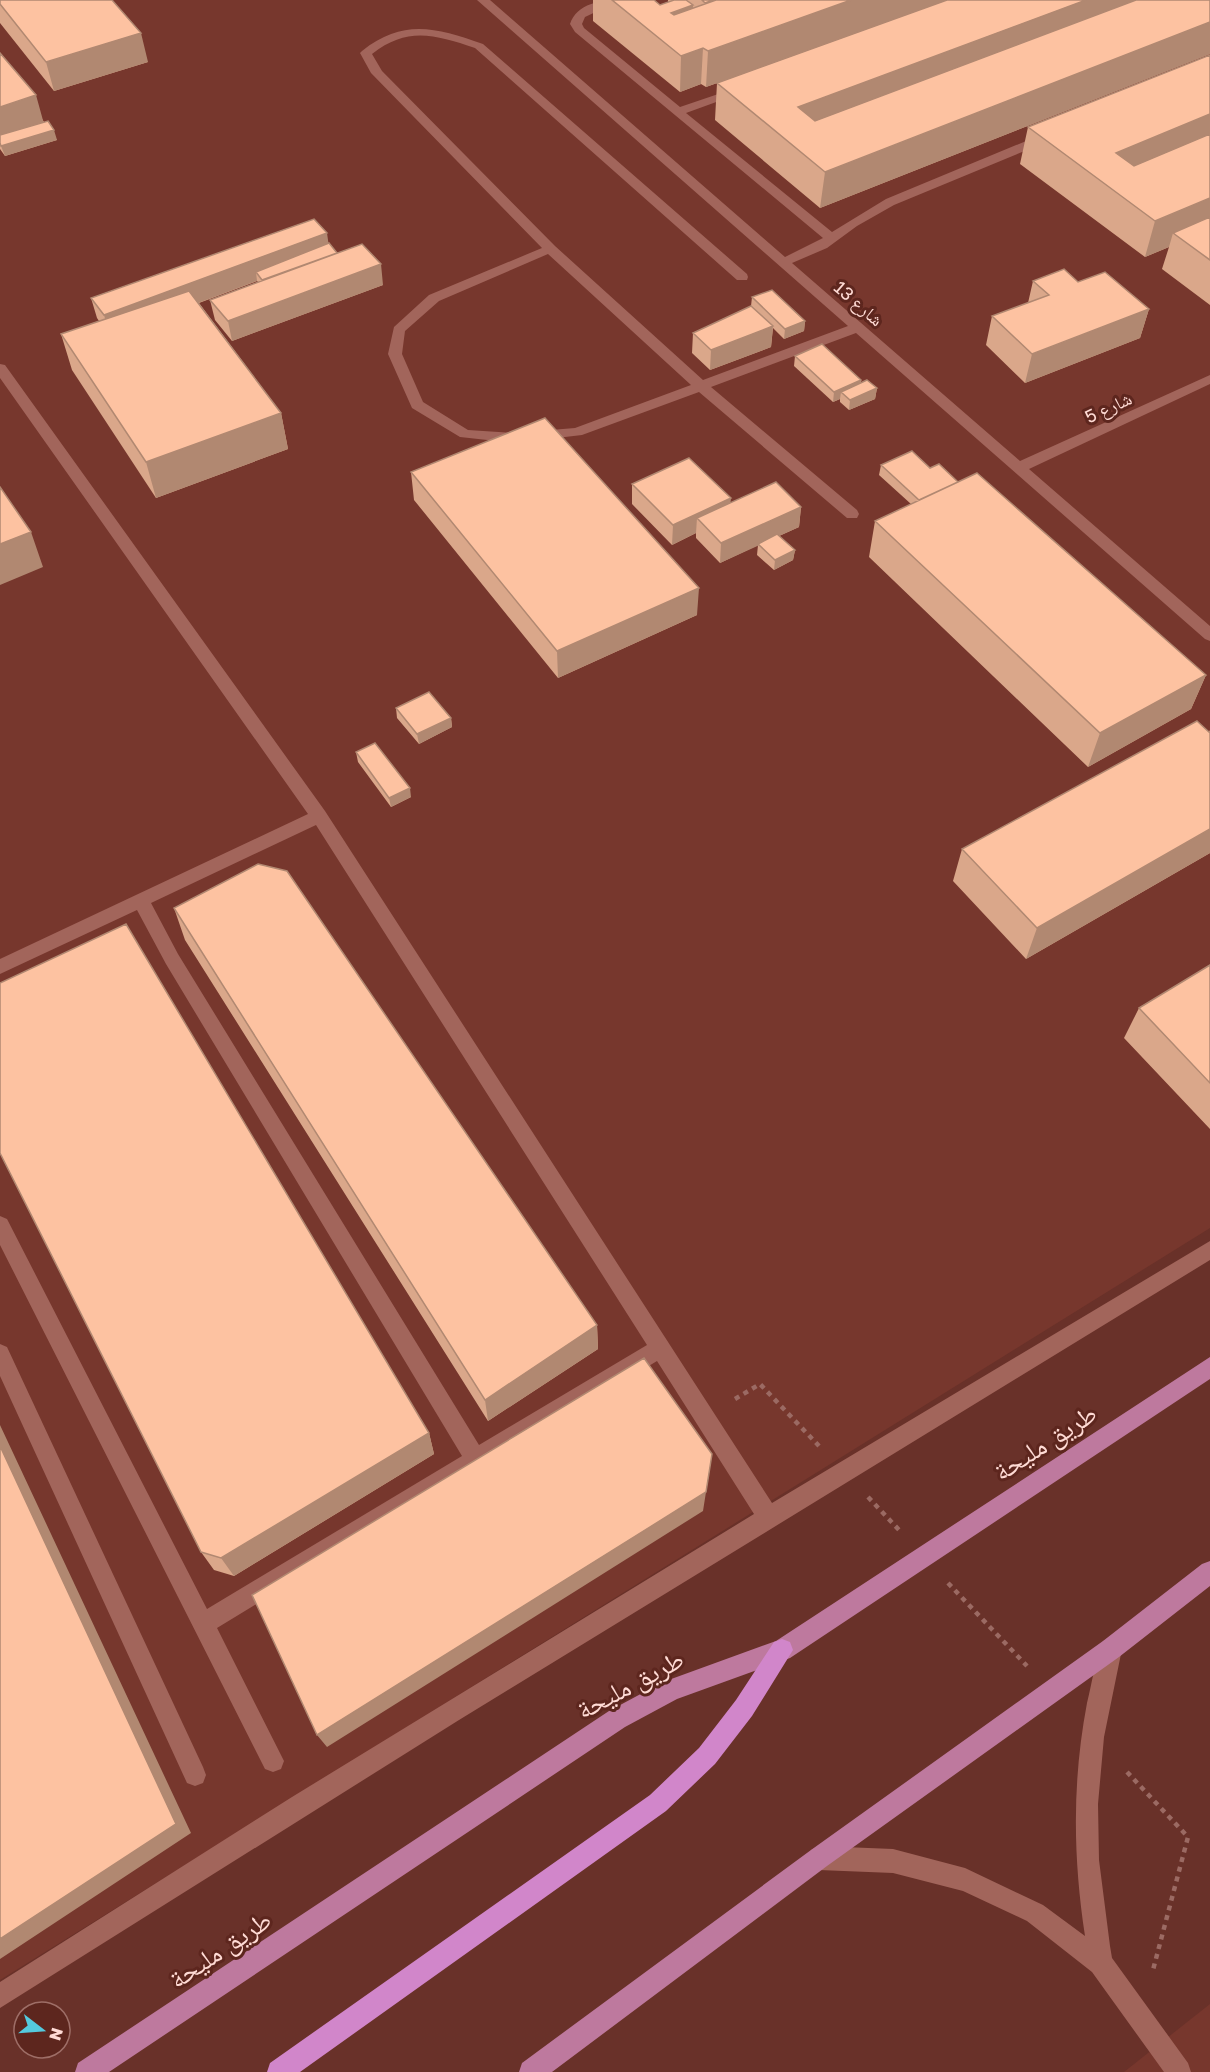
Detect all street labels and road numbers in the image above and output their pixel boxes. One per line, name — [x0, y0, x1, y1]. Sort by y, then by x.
street label: شارع 13 — [829, 276, 888, 331]
street label: شارع 5 — [1081, 387, 1135, 428]
street label: طريق مليحة — [988, 1397, 1103, 1488]
street label: طريق مليحة — [571, 1643, 689, 1726]
street label: طريق مليحة — [163, 1904, 277, 1995]

